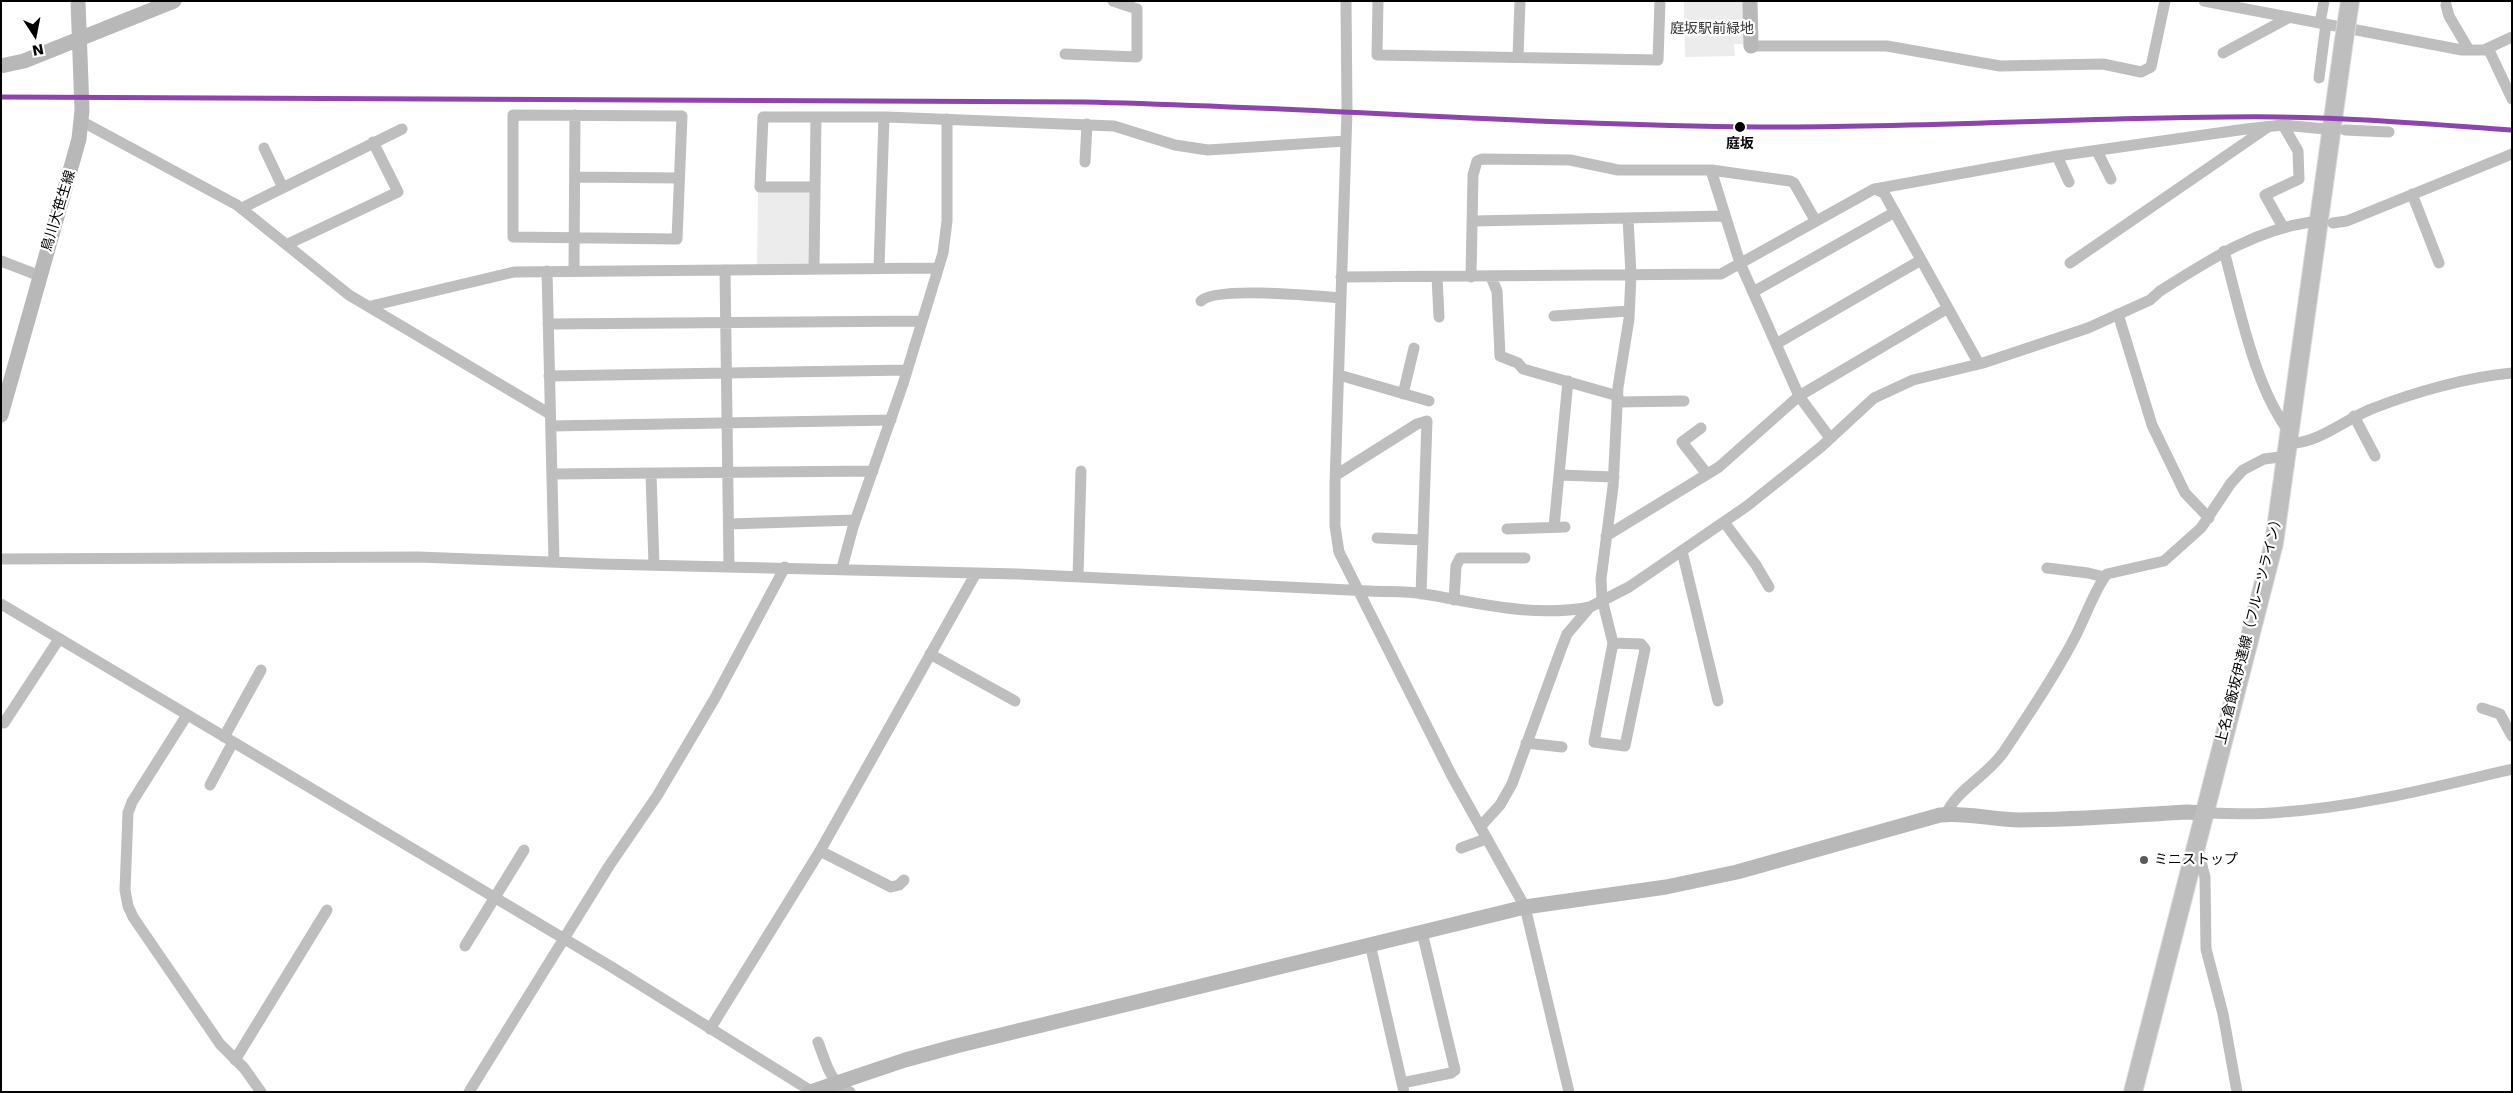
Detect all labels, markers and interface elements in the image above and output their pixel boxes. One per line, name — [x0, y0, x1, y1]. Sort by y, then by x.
north arrow — [10, 10, 60, 60]
park label: 庭坂駅前緑地 — [1670, 21, 1754, 37]
text: N — [31, 41, 45, 59]
marker: 庭坂 — [1733, 120, 1747, 134]
place label: 庭坂 — [1726, 136, 1754, 152]
street label: 鳥川大笹生線 — [39, 168, 79, 254]
street label: 上名倉飯坂伊達線（フルーツライン） — [2213, 512, 2287, 746]
place label: ミニストップ — [2154, 852, 2238, 868]
marker: ミニストップ — [2138, 854, 2150, 866]

